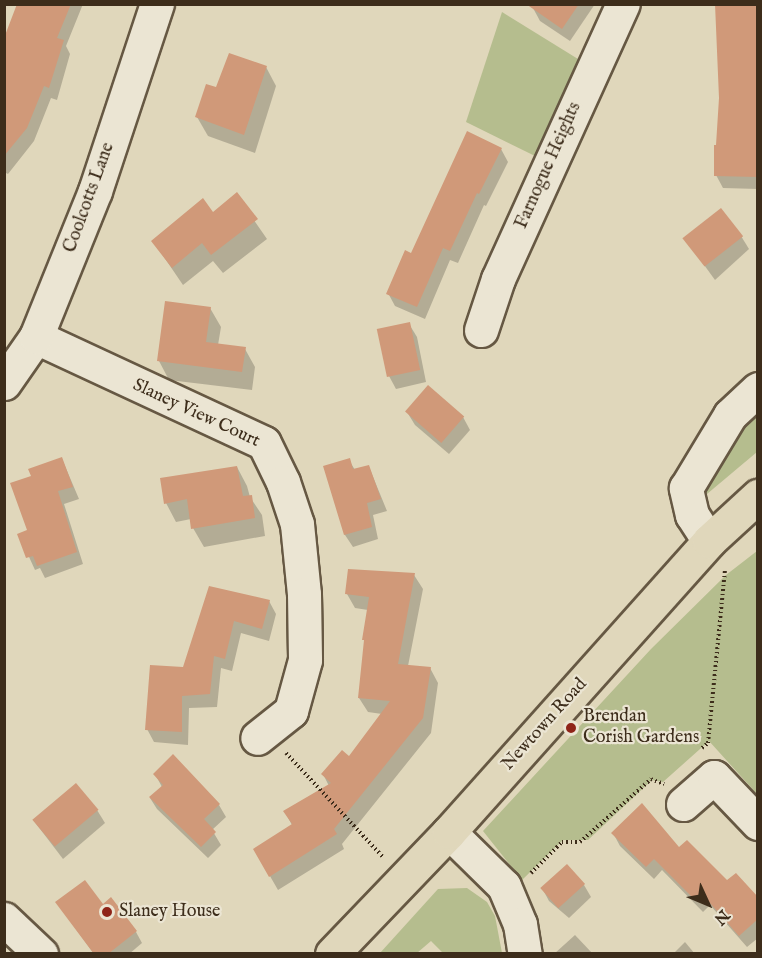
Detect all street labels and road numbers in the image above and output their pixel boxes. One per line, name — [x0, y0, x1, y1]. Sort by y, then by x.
street label: Farnogue Heights — [511, 99, 587, 233]
street label: Coolcotts Lane — [60, 140, 120, 256]
street label: Slaney View Court — [129, 375, 263, 453]
street label: Newtown Road — [498, 674, 592, 776]

